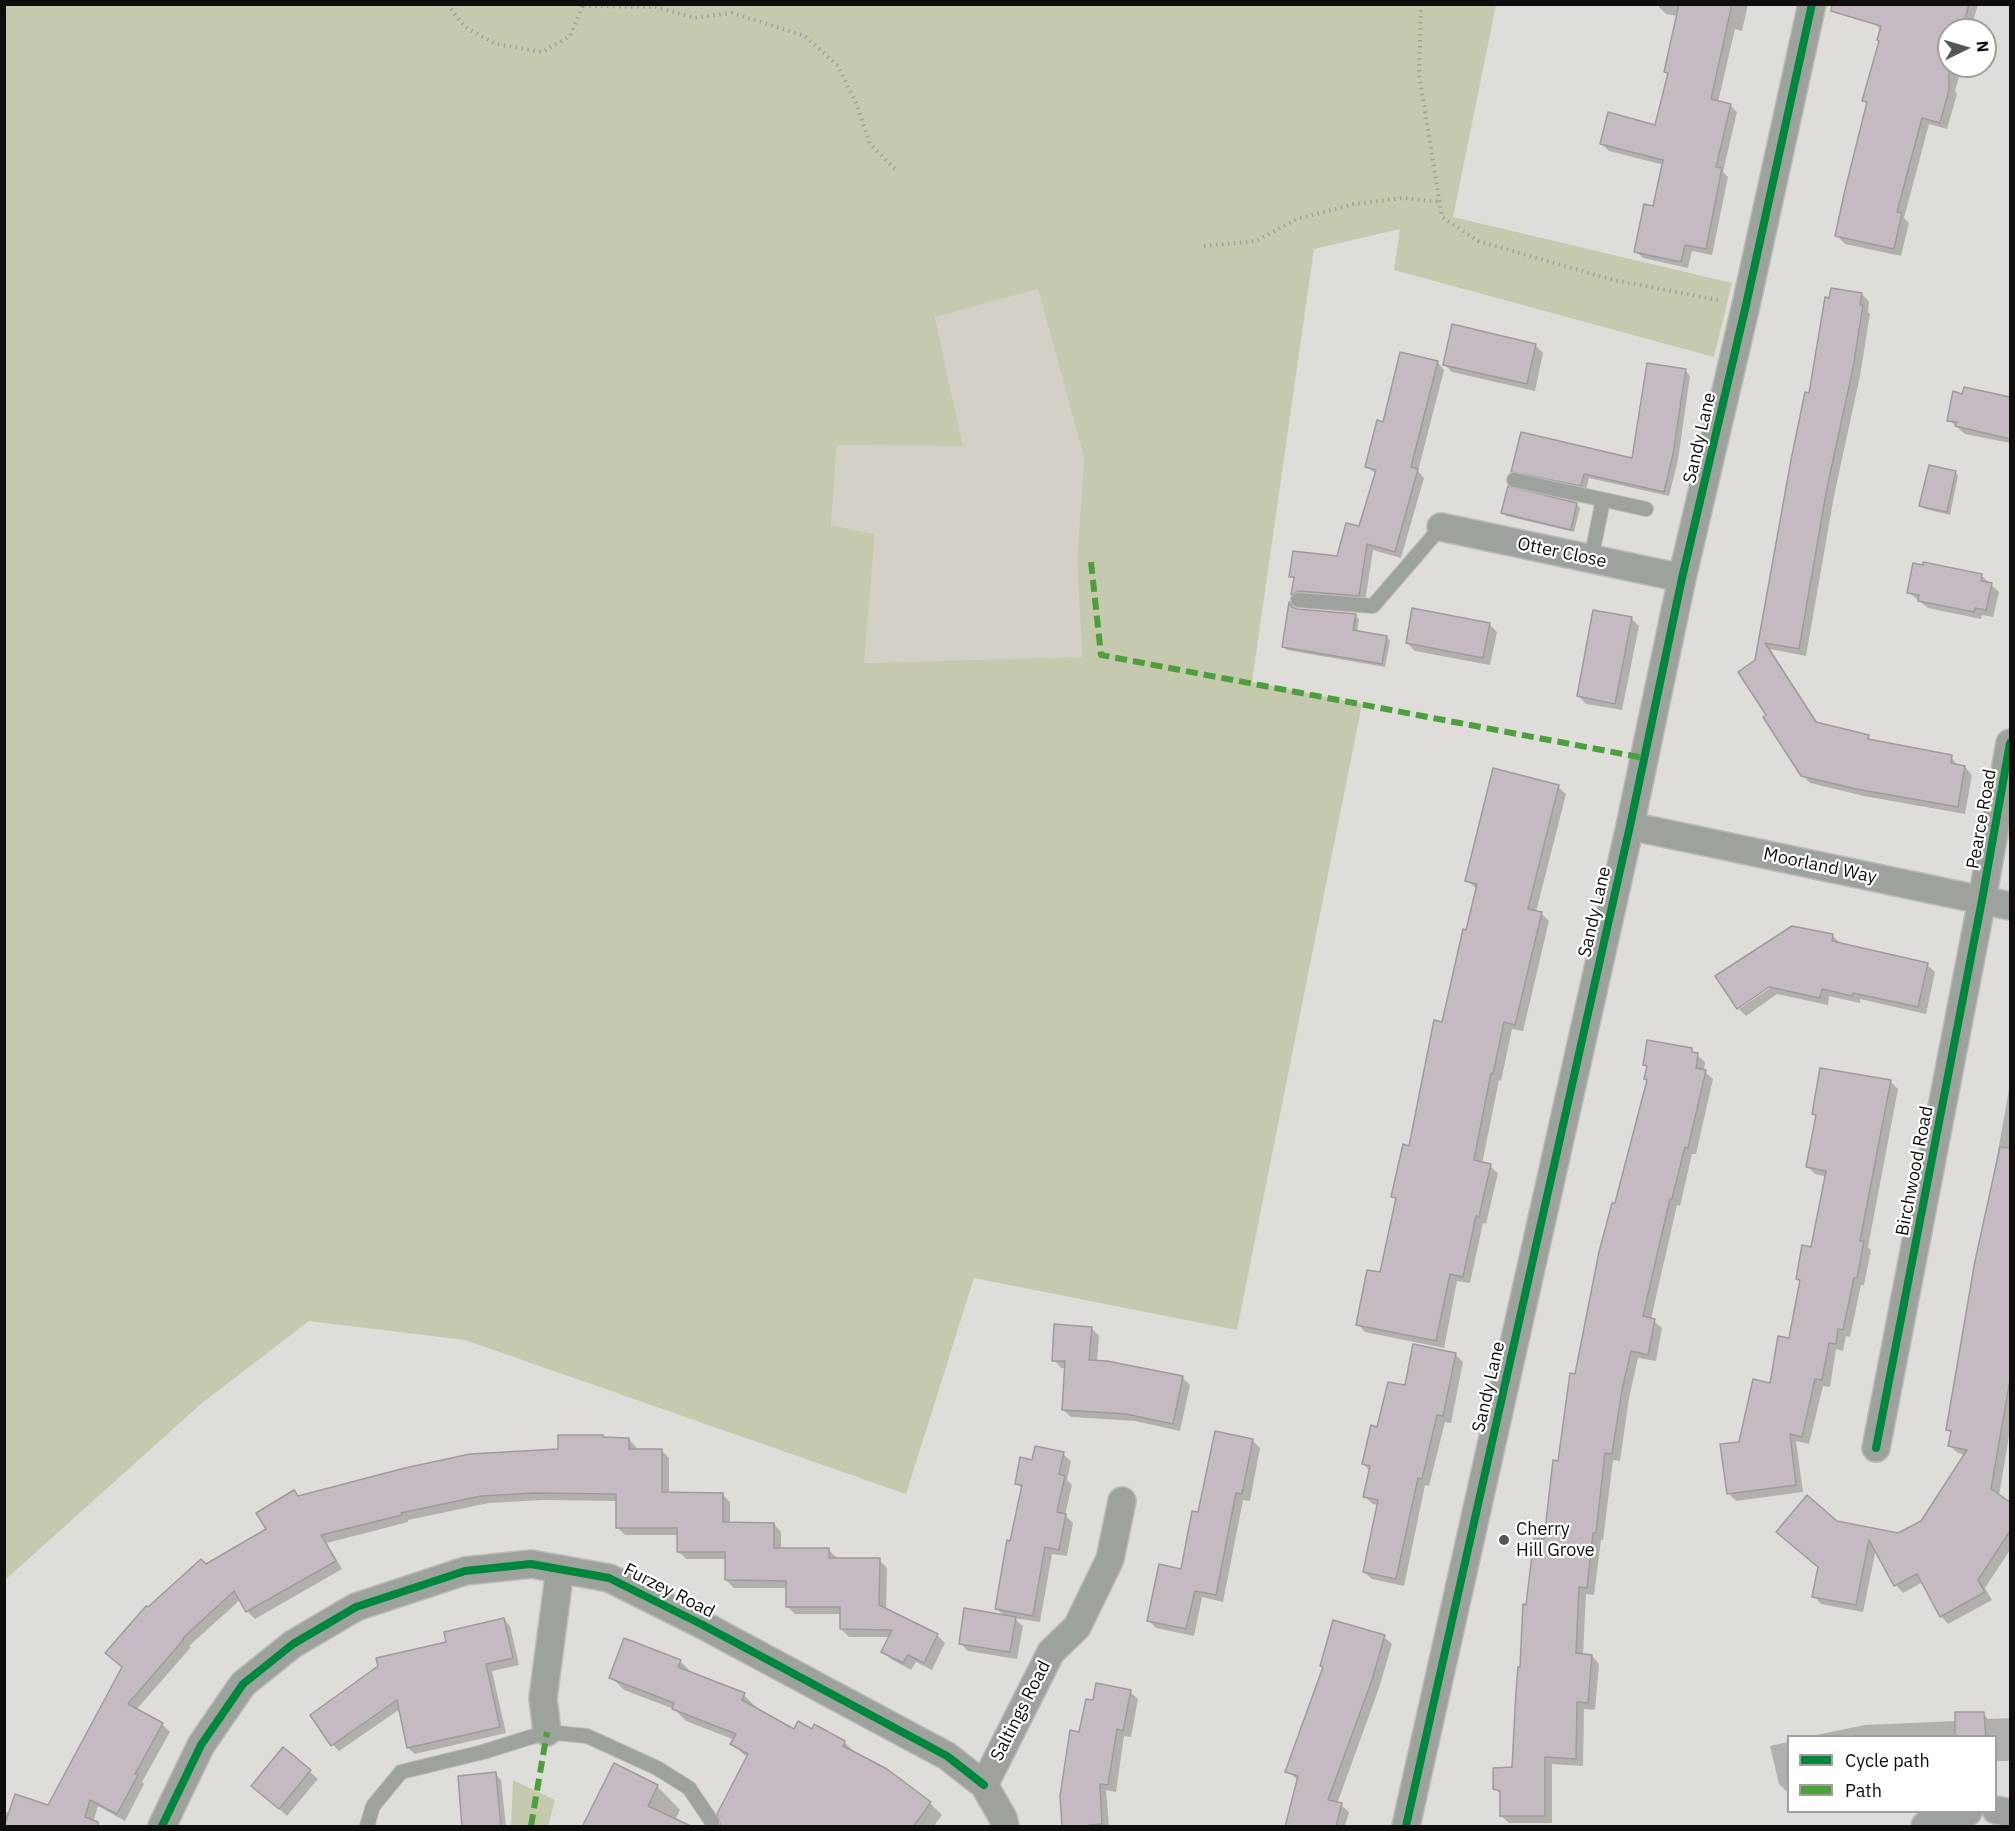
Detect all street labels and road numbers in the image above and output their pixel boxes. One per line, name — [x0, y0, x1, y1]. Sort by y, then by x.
street label: Sandy Lane — [1679, 390, 1721, 486]
street label: Otter Close — [1515, 533, 1609, 573]
street label: Pearce Road — [1963, 767, 2001, 871]
street label: Moorland Way — [1761, 843, 1879, 889]
street label: Sandy Lane — [1574, 864, 1616, 960]
street label: Birchwood Road — [1892, 1104, 1938, 1238]
street label: Sandy Lane — [1468, 1339, 1510, 1435]
street label: Furzey Road — [620, 1559, 718, 1623]
street label: Saltings Road — [986, 1657, 1056, 1765]

